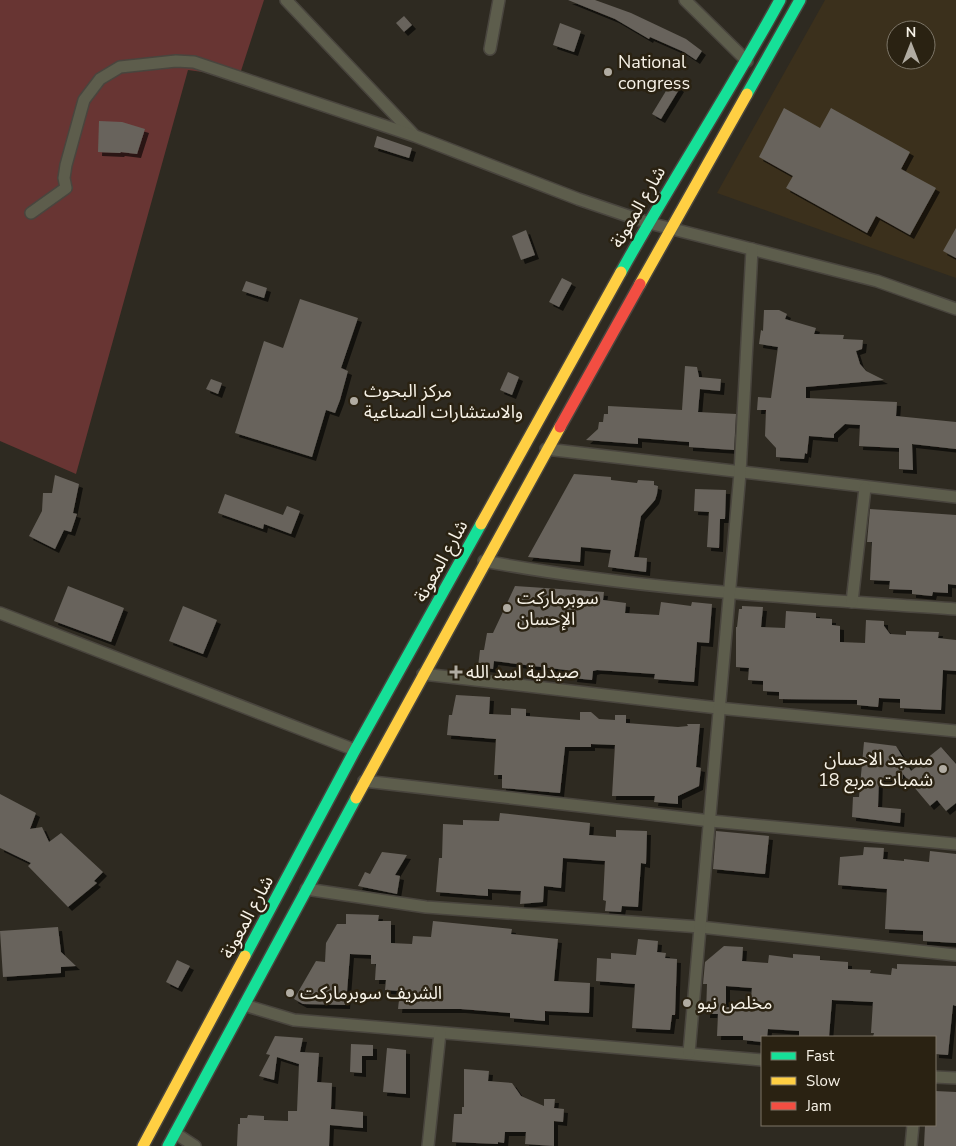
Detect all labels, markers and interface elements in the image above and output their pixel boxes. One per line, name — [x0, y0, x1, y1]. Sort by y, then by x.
north arrow — [886, 20, 936, 70]
text: N — [906, 23, 916, 42]
place label: National congress — [618, 50, 690, 95]
marker: National congress — [602, 66, 614, 78]
street label: شارع المعونة — [605, 162, 673, 253]
place label: مركز البحوث والاستشارات الصناعية — [364, 379, 523, 424]
marker: مركز البحوث والاستشارات الصناعية — [348, 395, 360, 407]
street label: شارع المعونة — [409, 516, 475, 607]
place label: سوبرماركت الإحسان — [517, 586, 599, 631]
marker: سوبرماركت الإحسان — [501, 602, 513, 614]
place label: صيدلية اسد الله — [466, 660, 579, 684]
marker: صيدلية اسد الله — [450, 666, 462, 678]
place label: مسجد الاحسان شمبات مربع 18 — [818, 747, 933, 794]
marker: مسجد الاحسان شمبات مربع 18 — [937, 763, 949, 775]
street label: شارع المعونة — [215, 871, 281, 964]
place label: الشريف سوبرماركت — [300, 981, 442, 1005]
marker: الشريف سوبرماركت — [284, 987, 296, 999]
place label: مخلص نيو — [697, 991, 772, 1015]
marker: مخلص نيو — [681, 997, 693, 1009]
legend — [761, 1036, 936, 1126]
text: Fast — [806, 1046, 835, 1066]
text: Slow — [806, 1071, 841, 1091]
text: Jam — [805, 1096, 832, 1116]

